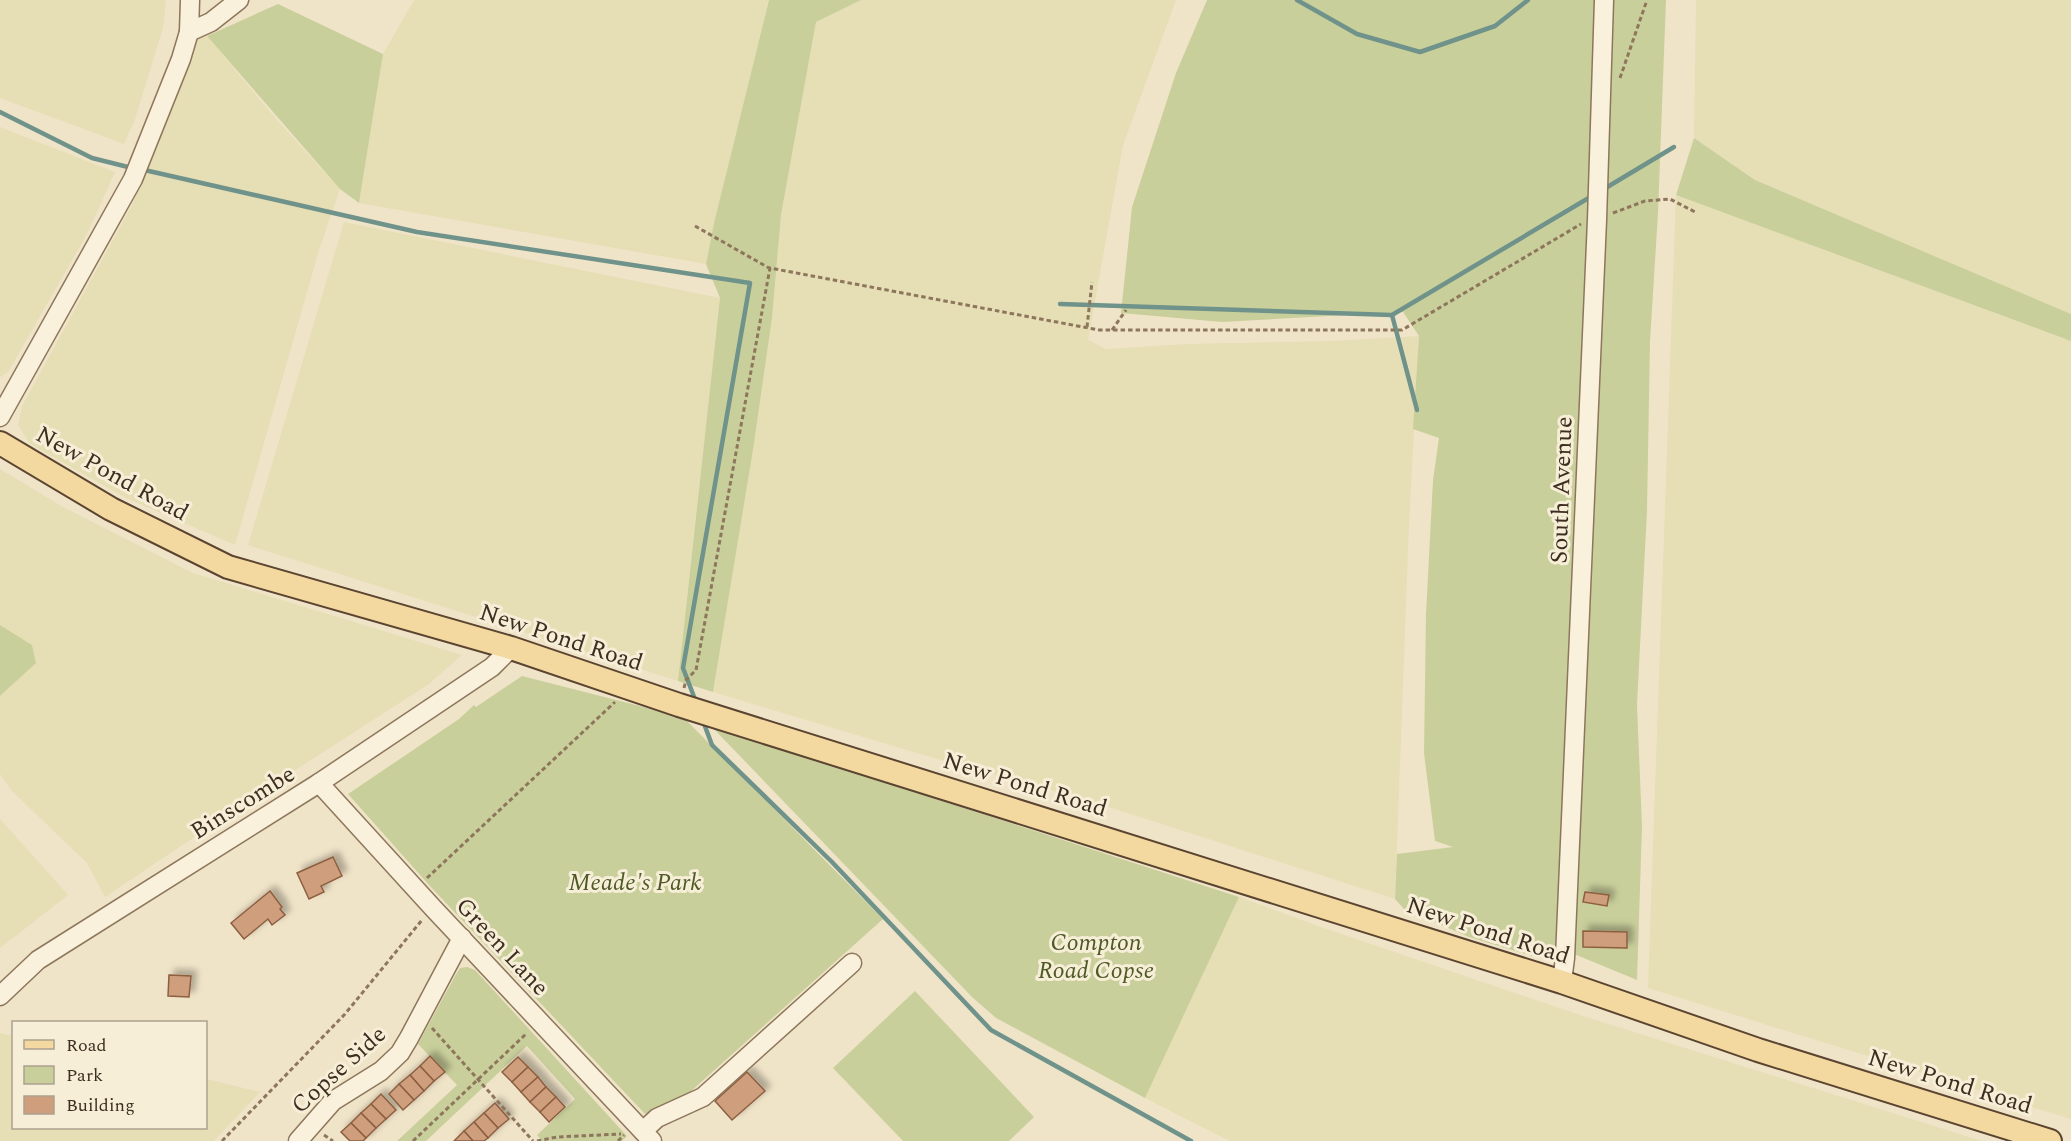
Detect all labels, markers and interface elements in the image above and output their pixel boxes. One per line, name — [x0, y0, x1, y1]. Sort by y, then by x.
street label: South Avenue — [1541, 416, 1583, 564]
street label: New Pond Road — [29, 417, 195, 531]
street label: New Pond Road — [475, 595, 647, 681]
street label: New Pond Road — [938, 743, 1112, 827]
street label: Binscombe — [184, 757, 302, 849]
park label: Meade's Park — [569, 865, 701, 901]
street label: New Pond Road — [1402, 888, 1574, 974]
street label: Green Lane — [447, 890, 557, 1004]
park label: Compton Road Copse — [1038, 925, 1154, 989]
street label: Copse Side — [283, 1017, 395, 1123]
legend — [12, 1021, 207, 1129]
text: Road — [66, 1032, 107, 1059]
street label: New Pond Road — [1863, 1040, 2037, 1124]
text: Park — [66, 1062, 103, 1089]
text: Building — [66, 1092, 135, 1119]

